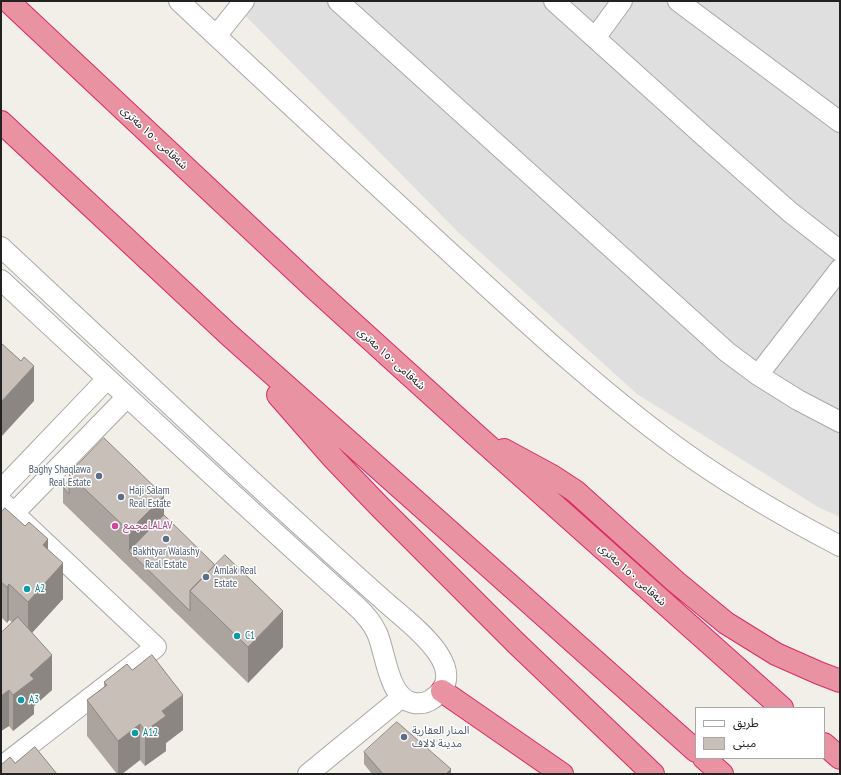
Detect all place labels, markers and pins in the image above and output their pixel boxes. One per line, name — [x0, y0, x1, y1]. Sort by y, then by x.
place label: Baghy Shaqlawa Real Estate — [29, 463, 91, 489]
marker: Baghy Shaqlawa Real Estate — [94, 471, 104, 481]
place label: Haji Salam Real Estate — [129, 484, 171, 510]
marker: Haji Salam Real Estate — [116, 492, 126, 502]
place label: مجمعLALAV — [123, 519, 172, 533]
marker: مجمعLALAV — [110, 521, 120, 531]
marker: Bakhtyar Walashy Real Estate — [161, 534, 171, 544]
place label: Bakhtyar Walashy Real Estate — [133, 545, 199, 571]
place label: Amlak Real Estate — [214, 564, 256, 590]
marker: Amlak Real Estate — [201, 572, 211, 582]
place label: A2 — [35, 582, 45, 596]
marker: A2 — [22, 584, 32, 594]
place label: C1 — [245, 629, 255, 643]
marker: C1 — [232, 631, 242, 641]
place label: A3 — [29, 693, 39, 707]
marker: A3 — [16, 695, 26, 705]
place label: المنار العقارية مدينة لالاف — [412, 724, 469, 750]
place label: A12 — [143, 726, 158, 740]
marker: A12 — [130, 728, 140, 738]
marker: المنار العقارية مدينة لالاف — [399, 732, 409, 742]

